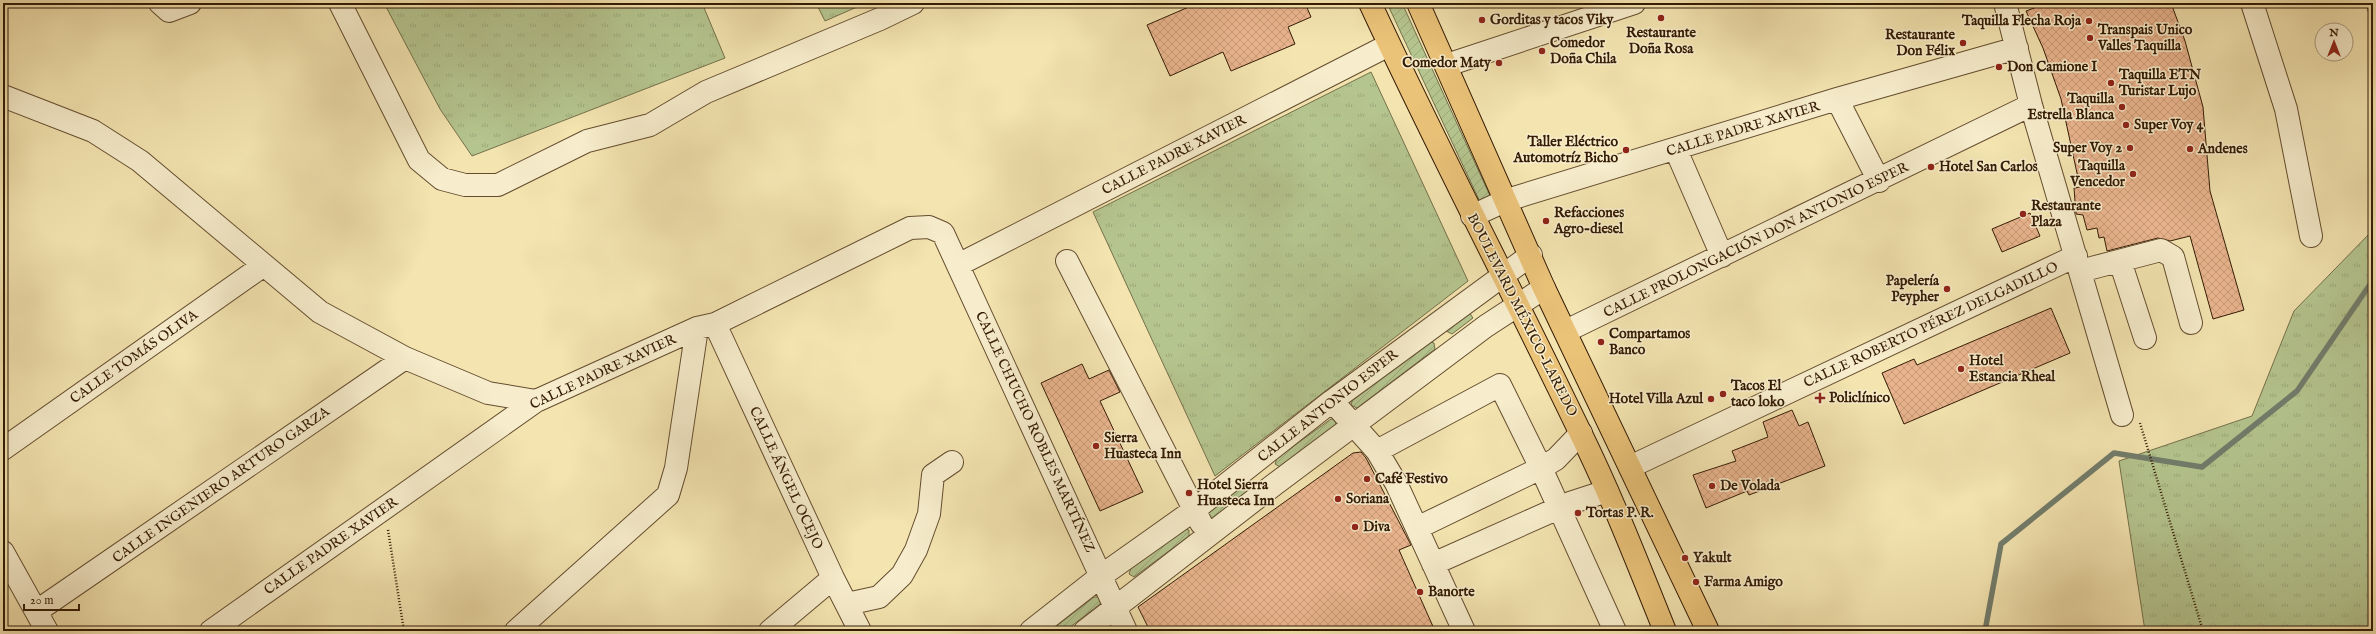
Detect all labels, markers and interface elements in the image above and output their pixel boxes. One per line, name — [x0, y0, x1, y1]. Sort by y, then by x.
place label: Gorditas y tacos Viky — [1490, 11, 1615, 29]
place label: Taquilla Flecha Roja — [1961, 12, 2082, 30]
marker: Restaurante Doña Rosa — [1656, 13, 1666, 23]
marker: Gorditas y tacos Viky — [1477, 15, 1487, 25]
marker: Taquilla Flecha Roja — [2084, 16, 2094, 26]
place label: Transpais Unico Valles Taquilla — [2097, 21, 2193, 55]
north arrow — [2314, 22, 2354, 62]
place label: Restaurante Doña Rosa — [1626, 24, 1697, 58]
place label: Restaurante Don Félix — [1885, 26, 1956, 60]
text: N — [2328, 26, 2339, 40]
marker: Transpais Unico Valles Taquilla — [2085, 33, 2095, 43]
place label: Comedor Doña Chila — [1550, 34, 1617, 68]
marker: Restaurante Don Félix — [1958, 38, 1968, 48]
marker: Comedor Doña Chila — [1537, 46, 1547, 56]
place label: Comedor Maty — [1402, 54, 1492, 72]
marker: Comedor Maty — [1494, 58, 1504, 68]
place label: Don Camione I — [2007, 58, 2097, 76]
marker: Don Camione I — [1994, 62, 2004, 72]
place label: Taquilla ETN Turistar Lujo — [2118, 66, 2201, 100]
marker: Taquilla ETN Turistar Lujo — [2106, 78, 2116, 88]
place label: Taquilla Estrella Blanca — [2028, 90, 2115, 124]
street label: CALLE PADRE XAVIER — [1664, 97, 1822, 161]
marker: Taquilla Estrella Blanca — [2117, 102, 2127, 112]
street label: CALLE PADRE XAVIER — [1099, 111, 1249, 199]
place label: Super Voy 4 — [2134, 116, 2204, 134]
marker: Super Voy 4 — [2121, 120, 2131, 130]
place label: Taller Eléctrico Automotríz Bicho — [1513, 133, 1618, 167]
place label: Super Voy 2 — [2053, 139, 2122, 157]
place label: Andenes — [2197, 140, 2248, 158]
marker: Super Voy 2 — [2125, 143, 2135, 153]
marker: Andenes — [2185, 144, 2195, 154]
marker: Taller Eléctrico Automotríz Bicho — [1621, 145, 1631, 155]
street label: CALLE PROLONGACIÓN DON ANTONIO ESPER — [1600, 157, 1912, 322]
place label: Taquilla Vencedor — [2069, 157, 2126, 191]
place label: Hotel San Carlos — [1939, 158, 2038, 176]
marker: Hotel San Carlos — [1926, 162, 1936, 172]
marker: Taquilla Vencedor — [2128, 169, 2138, 179]
place label: Restaurante Plaza — [2031, 197, 2101, 231]
place label: Refacciones Agro-diesel — [1553, 204, 1624, 238]
marker: Restaurante Plaza — [2018, 209, 2028, 219]
street label: BOULEVARD MÉXICO-LAREDO — [1463, 210, 1582, 420]
marker: Refacciones Agro-diesel — [1541, 216, 1551, 226]
street label: CALLE ROBERTO PÉREZ DELGADILLO — [1800, 257, 2062, 392]
place label: Papelería Peypher — [1886, 272, 1940, 306]
marker: Papelería Peypher — [1942, 284, 1952, 294]
street label: CALLE TOMÁS OLIVA — [66, 305, 202, 408]
street label: CALLE CHUCHO ROBLES MARTÍNEZ — [971, 308, 1100, 556]
place label: Compartamos Banco — [1609, 325, 1690, 359]
street label: CALLE PADRE XAVIER — [527, 330, 679, 414]
marker: Compartamos Banco — [1596, 337, 1606, 347]
street label: CALLE ANTONIO ESPER — [1254, 345, 1402, 466]
place label: Hotel Estancia Rheal — [1969, 352, 2056, 386]
marker: Hotel Estancia Rheal — [1956, 364, 1966, 374]
place label: Tacos El taco loko — [1730, 377, 1785, 411]
marker: Tacos El taco loko — [1718, 389, 1728, 399]
place label: Policlínico — [1829, 389, 1891, 407]
place label: Hotel Villa Azul — [1609, 390, 1704, 408]
marker: Policlínico — [1814, 392, 1826, 404]
marker: Hotel Villa Azul — [1706, 394, 1716, 404]
street label: CALLE INGENIERO ARTURO GARZA — [109, 402, 334, 567]
street label: CALLE ÁNGEL OCEJO — [745, 403, 828, 553]
place label: Sierra Huasteca Inn — [1104, 429, 1182, 463]
marker: Sierra Huasteca Inn — [1091, 441, 1101, 451]
place label: Café Festivo — [1375, 470, 1448, 488]
marker: Café Festivo — [1362, 474, 1372, 484]
place label: Hotel Sierra Huasteca Inn — [1197, 476, 1275, 510]
place label: De Volada — [1720, 477, 1781, 495]
marker: De Volada — [1707, 481, 1717, 491]
marker: Hotel Sierra Huasteca Inn — [1184, 488, 1194, 498]
place label: Soriana — [1346, 490, 1390, 508]
street label: CALLE PADRE XAVIER — [261, 493, 402, 599]
marker: Soriana — [1333, 494, 1343, 504]
place label: Tortas P. R. — [1585, 504, 1654, 522]
marker: Tortas P. R. — [1573, 508, 1583, 518]
place label: Diva — [1363, 518, 1391, 536]
marker: Diva — [1350, 522, 1360, 532]
place label: Yakult — [1693, 549, 1732, 567]
marker: Yakult — [1680, 553, 1690, 563]
place label: Farma Amigo — [1704, 573, 1783, 591]
marker: Farma Amigo — [1691, 577, 1701, 587]
place label: Banorte — [1428, 583, 1475, 601]
scale bar — [24, 586, 79, 612]
marker: Banorte — [1415, 587, 1425, 597]
text: 20 m — [30, 593, 53, 608]

